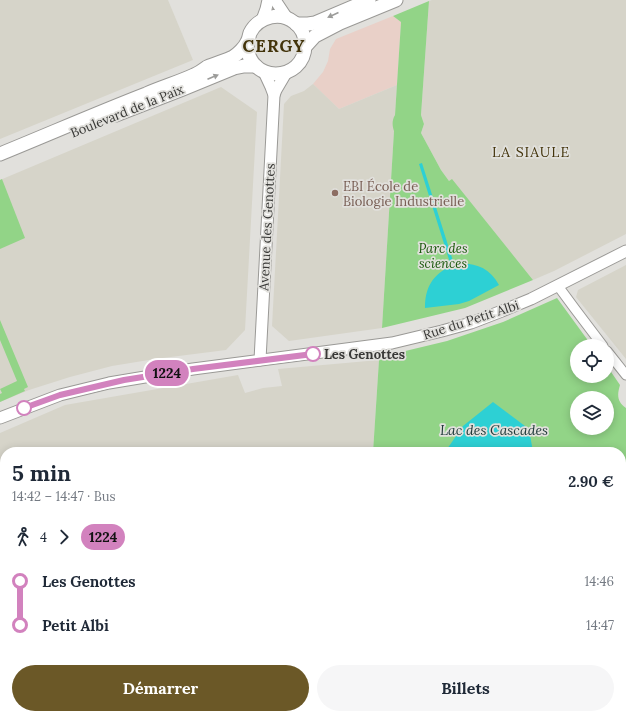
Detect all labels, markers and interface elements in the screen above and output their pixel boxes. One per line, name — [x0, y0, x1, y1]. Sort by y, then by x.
one-way arrow — [328, 12, 339, 18]
district label: CERGY — [243, 35, 305, 57]
one-way arrow — [207, 74, 218, 80]
street label: Boulevard de la Paix — [68, 80, 186, 142]
district label: LA SIAULE — [492, 143, 570, 161]
street label: Avenue des Genottes — [255, 163, 279, 292]
place label: EBI École de Biologie Industrielle — [343, 178, 464, 210]
marker: EBI École de Biologie Industrielle — [330, 188, 340, 198]
park label: Parc des sciences — [419, 240, 467, 272]
street label: Rue du Petit Albi — [421, 296, 522, 344]
map controls — [570, 339, 614, 435]
button: locate — [570, 339, 614, 383]
marker: Les Genottes — [305, 346, 321, 362]
place label: Les Genottes — [324, 346, 405, 363]
line badge: 1224 — [139, 360, 195, 386]
text: 1224 — [153, 364, 181, 382]
button: layers — [570, 391, 614, 435]
unlabelled marker — [16, 400, 32, 416]
water label: Lac des Cascades — [440, 421, 548, 439]
text: 5 min — [12, 459, 71, 487]
text: 2.90 € — [568, 472, 614, 491]
text: 14:42 – 14:47 · Bus — [12, 488, 116, 505]
icon: walk — [12, 526, 34, 548]
icon: forward — [53, 526, 75, 548]
text: 1224 — [89, 528, 117, 546]
text: 4 — [40, 529, 47, 546]
text: Les Genottes — [42, 572, 136, 591]
text: 14:46 — [584, 573, 614, 590]
text: Petit Albi — [42, 616, 109, 635]
text: 14:47 — [586, 617, 614, 634]
button: Démarrer — [12, 665, 309, 711]
button: Billets — [317, 665, 614, 711]

